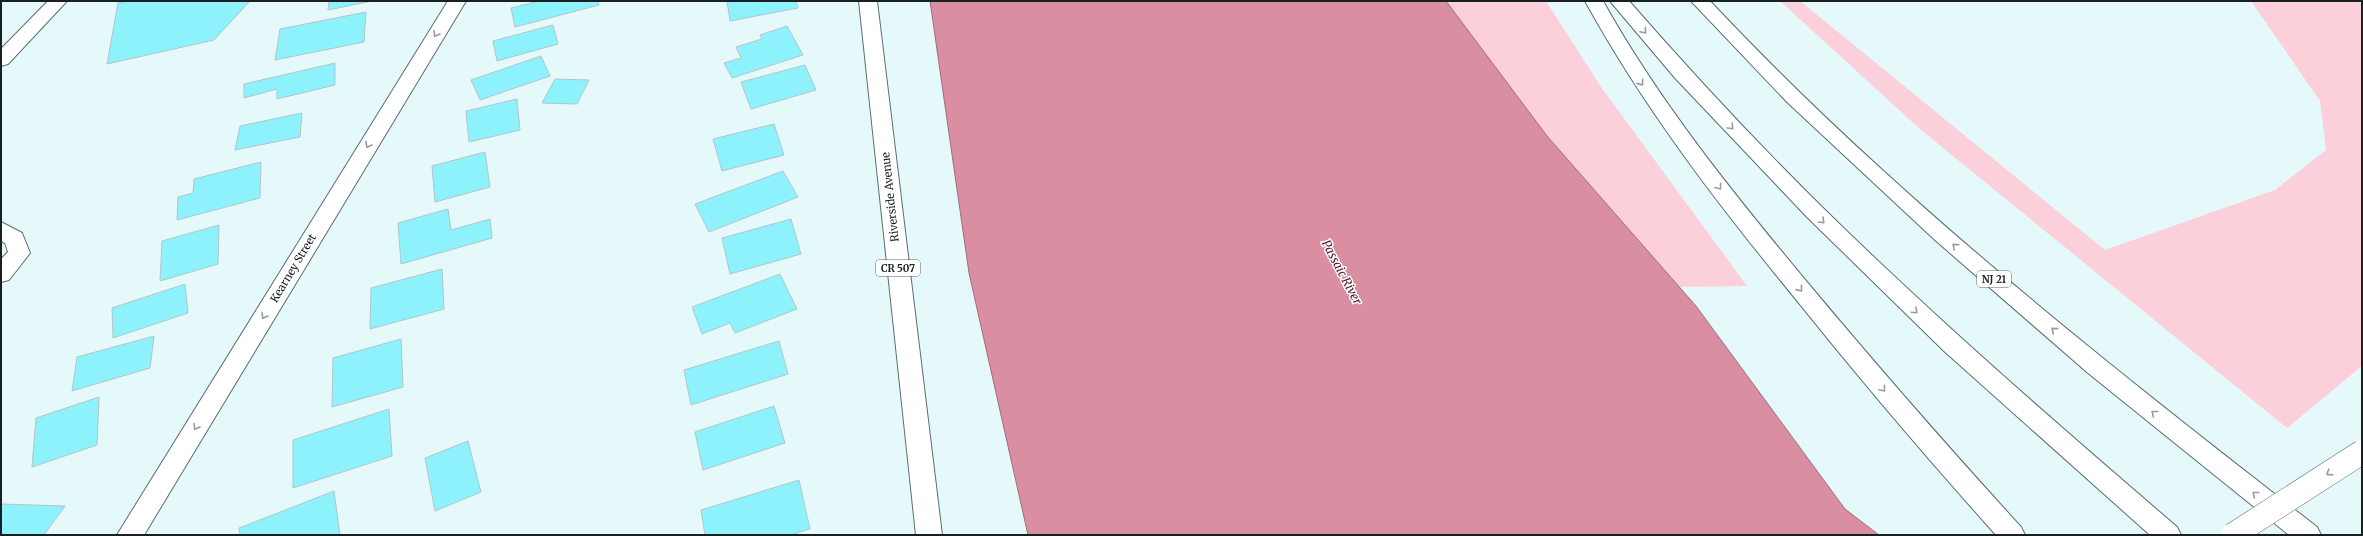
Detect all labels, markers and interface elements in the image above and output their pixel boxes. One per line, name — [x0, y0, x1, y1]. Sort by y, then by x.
one-way arrow — [1639, 26, 1646, 33]
one-way arrow — [434, 30, 441, 37]
one-way arrow — [1636, 79, 1644, 86]
one-way arrow — [1726, 122, 1734, 130]
one-way arrow — [366, 141, 373, 148]
street label: Riverside Avenue — [878, 151, 902, 243]
one-way arrow — [1714, 183, 1721, 190]
one-way arrow — [1817, 216, 1824, 224]
street label: Kearney Street — [267, 230, 319, 305]
water label: Passaic River — [1319, 237, 1366, 308]
one-way arrow — [1952, 243, 1959, 250]
road number: CR 507 — [876, 260, 920, 276]
road number: NJ 21 — [1977, 271, 2011, 287]
one-way arrow — [1795, 284, 1802, 292]
one-way arrow — [1910, 306, 1918, 314]
one-way arrow — [261, 312, 269, 319]
one-way arrow — [2051, 327, 2058, 334]
one-way arrow — [1879, 384, 1886, 391]
one-way arrow — [2151, 410, 2158, 417]
one-way arrow — [193, 423, 201, 430]
one-way arrow — [2326, 468, 2333, 476]
one-way arrow — [2253, 491, 2260, 498]

